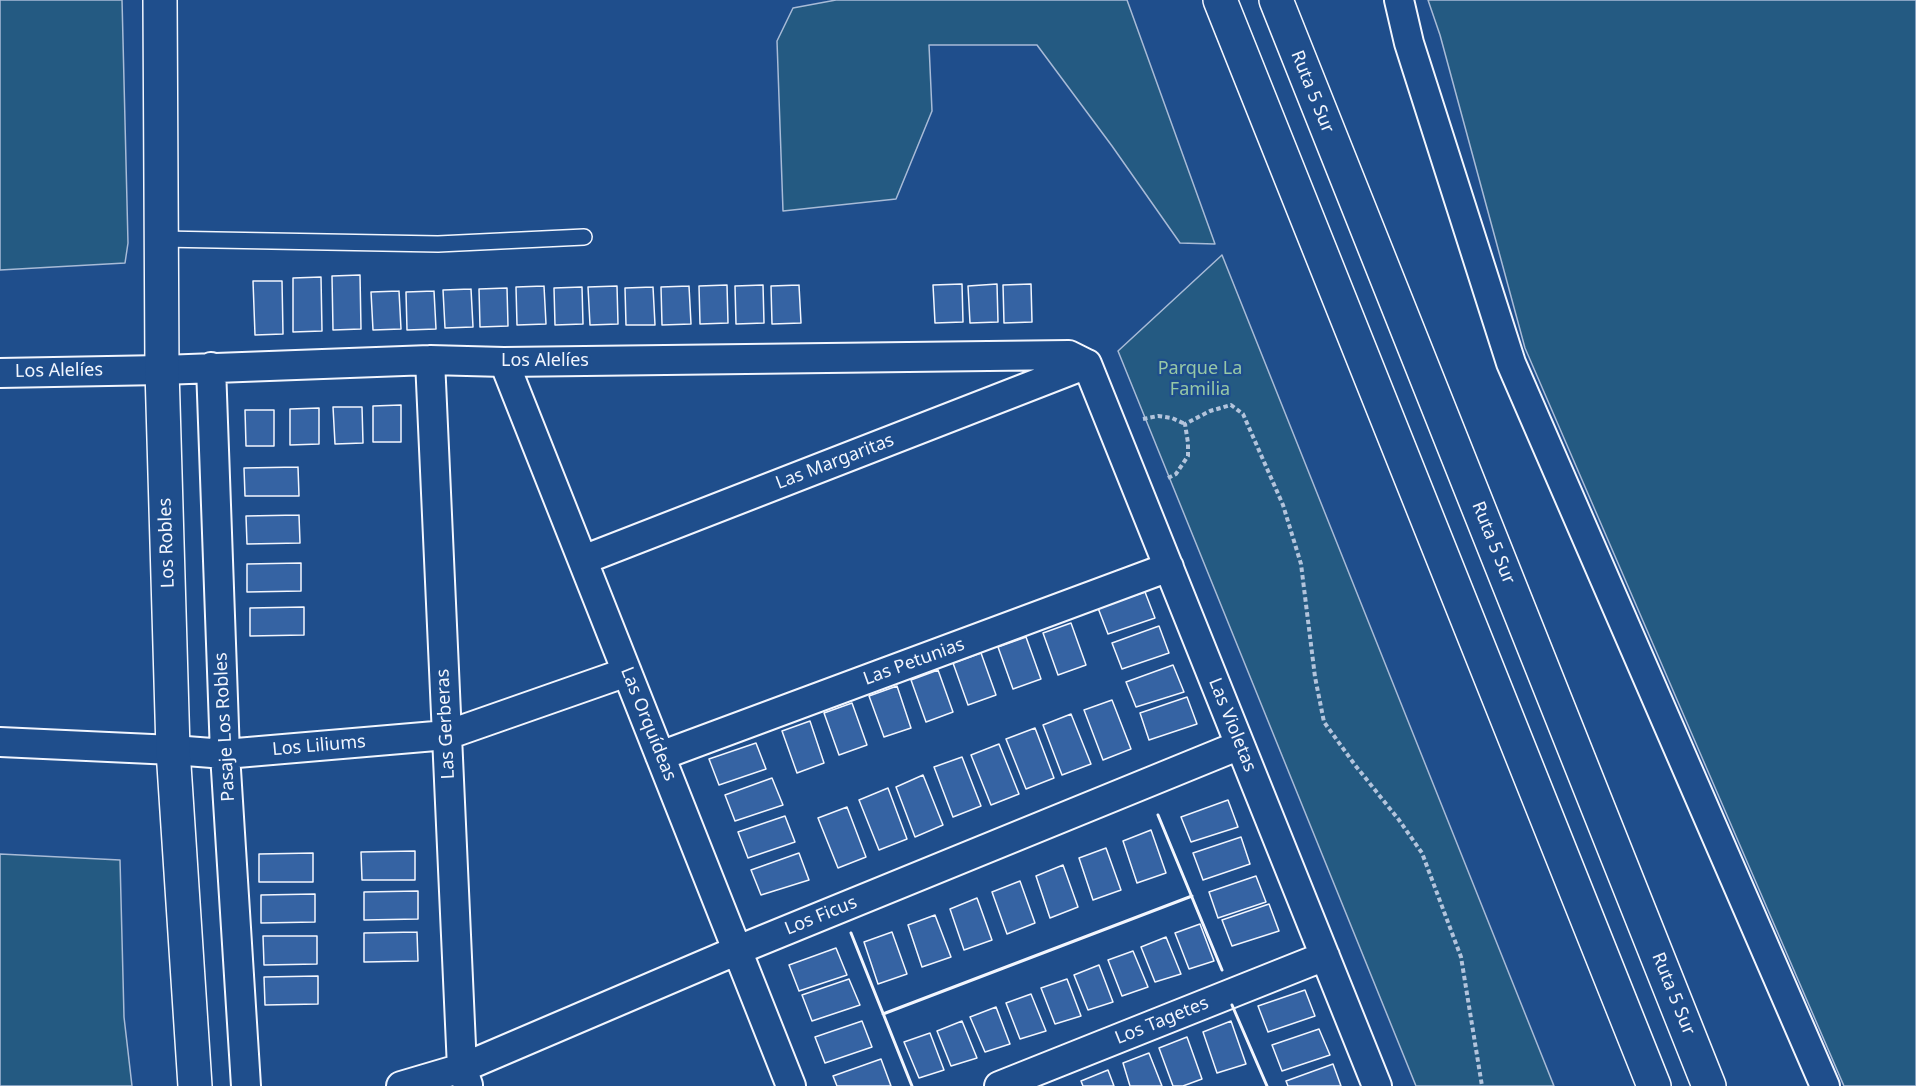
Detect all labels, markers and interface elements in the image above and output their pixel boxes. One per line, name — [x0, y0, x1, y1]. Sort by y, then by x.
street label: Ruta 5 Sur — [1286, 48, 1338, 136]
street label: Los Alelíes — [501, 350, 589, 372]
park label: Parque La Familia — [1158, 358, 1242, 400]
street label: Los Alelíes — [15, 359, 103, 383]
street label: Las Margaritas — [773, 430, 897, 494]
street label: Los Robles — [155, 498, 179, 588]
street label: Ruta 5 Sur — [1467, 499, 1519, 587]
street label: Las Petunias — [861, 634, 967, 690]
street label: Pasaje Los Robles — [210, 652, 240, 802]
street label: Las Orquídeas — [615, 664, 681, 784]
street label: Las Gerberas — [432, 668, 460, 780]
street label: Las Violetas — [1203, 675, 1261, 775]
street label: Los Liliums — [271, 731, 367, 761]
street label: Los Ficus — [782, 892, 860, 940]
street label: Ruta 5 Sur — [1647, 950, 1699, 1038]
street label: Los Tagetes — [1112, 992, 1212, 1050]

